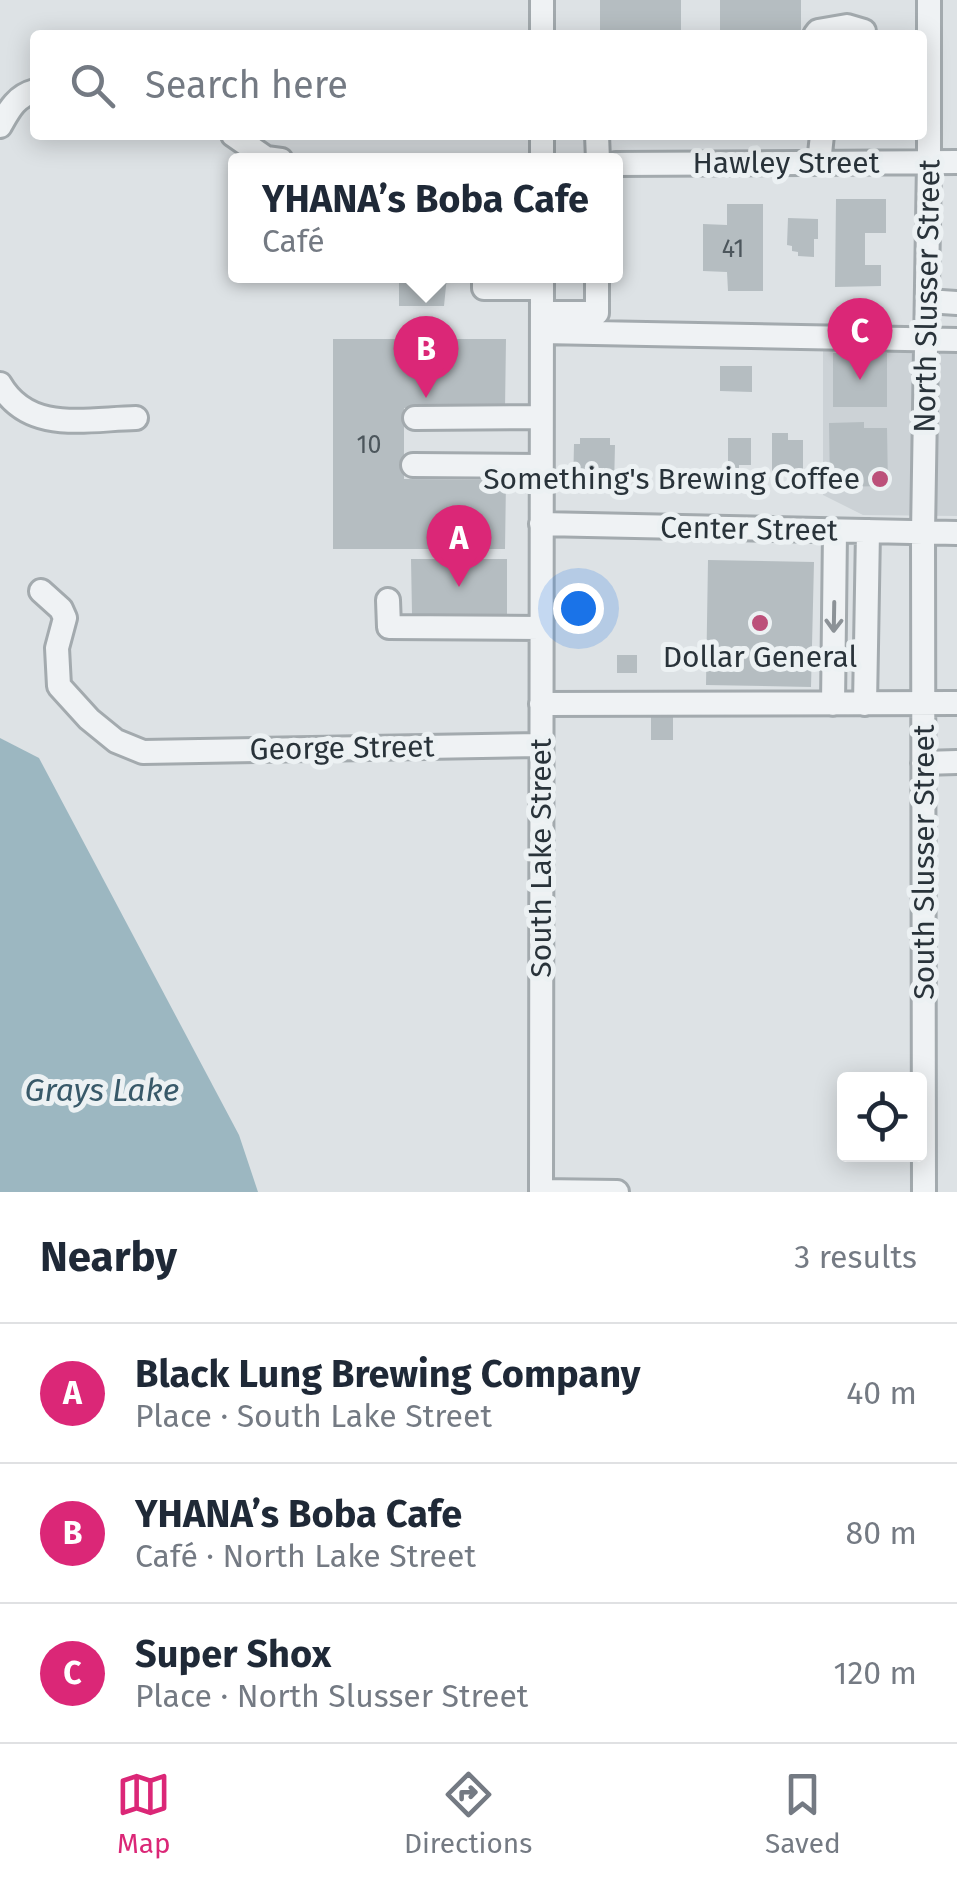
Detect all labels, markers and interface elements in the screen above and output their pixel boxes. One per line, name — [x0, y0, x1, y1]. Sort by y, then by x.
search box — [30, 30, 927, 140]
icon: search — [65, 58, 120, 113]
text: Search here — [145, 62, 348, 108]
street label: Hawley Street — [692, 145, 880, 181]
popup — [228, 153, 623, 283]
street label: North Slusser Street — [907, 159, 947, 433]
text: YHANA’s Boba Cafe — [262, 176, 589, 222]
text: Café — [262, 222, 325, 260]
house number: 41 — [722, 234, 744, 264]
pin: C — [828, 298, 892, 380]
pin: B — [394, 316, 458, 398]
house number: 10 — [357, 430, 381, 460]
place label: Something's Brewing Coffee — [483, 461, 860, 497]
marker: Something's Brewing Coffee — [869, 468, 891, 490]
pin: A — [426, 504, 492, 587]
street label: Center Street — [660, 509, 838, 549]
your location — [553, 583, 604, 634]
one-way arrow — [824, 600, 844, 633]
marker: Dollar General — [749, 612, 771, 634]
place label: Dollar General — [663, 639, 858, 675]
street label: South Slusser Street — [906, 724, 942, 1000]
street label: George Street — [249, 728, 435, 768]
street label: South Lake Street — [523, 738, 559, 978]
water label: Grays Lake — [25, 1071, 179, 1109]
map controls — [837, 1072, 927, 1162]
button: locate — [837, 1072, 927, 1162]
text: Nearby — [40, 1232, 177, 1282]
text: 3 results — [794, 1238, 917, 1276]
text: Black Lung Brewing Company — [135, 1351, 641, 1397]
text: A — [63, 1374, 82, 1412]
text: 40 m — [846, 1374, 917, 1412]
text: Place · South Lake Street — [135, 1397, 492, 1435]
text: YHANA’s Boba Cafe — [135, 1491, 462, 1537]
text: B — [63, 1514, 82, 1552]
text: 80 m — [846, 1514, 917, 1552]
text: Café · North Lake Street — [135, 1537, 476, 1575]
text: Super Shox — [135, 1631, 331, 1677]
text: C — [63, 1654, 82, 1692]
text: 120 m — [834, 1654, 917, 1692]
text: Place · North Slusser Street — [135, 1677, 528, 1715]
tab: Map — [116, 1767, 171, 1860]
tab: Directions — [404, 1767, 532, 1860]
tab: Saved — [765, 1767, 841, 1860]

